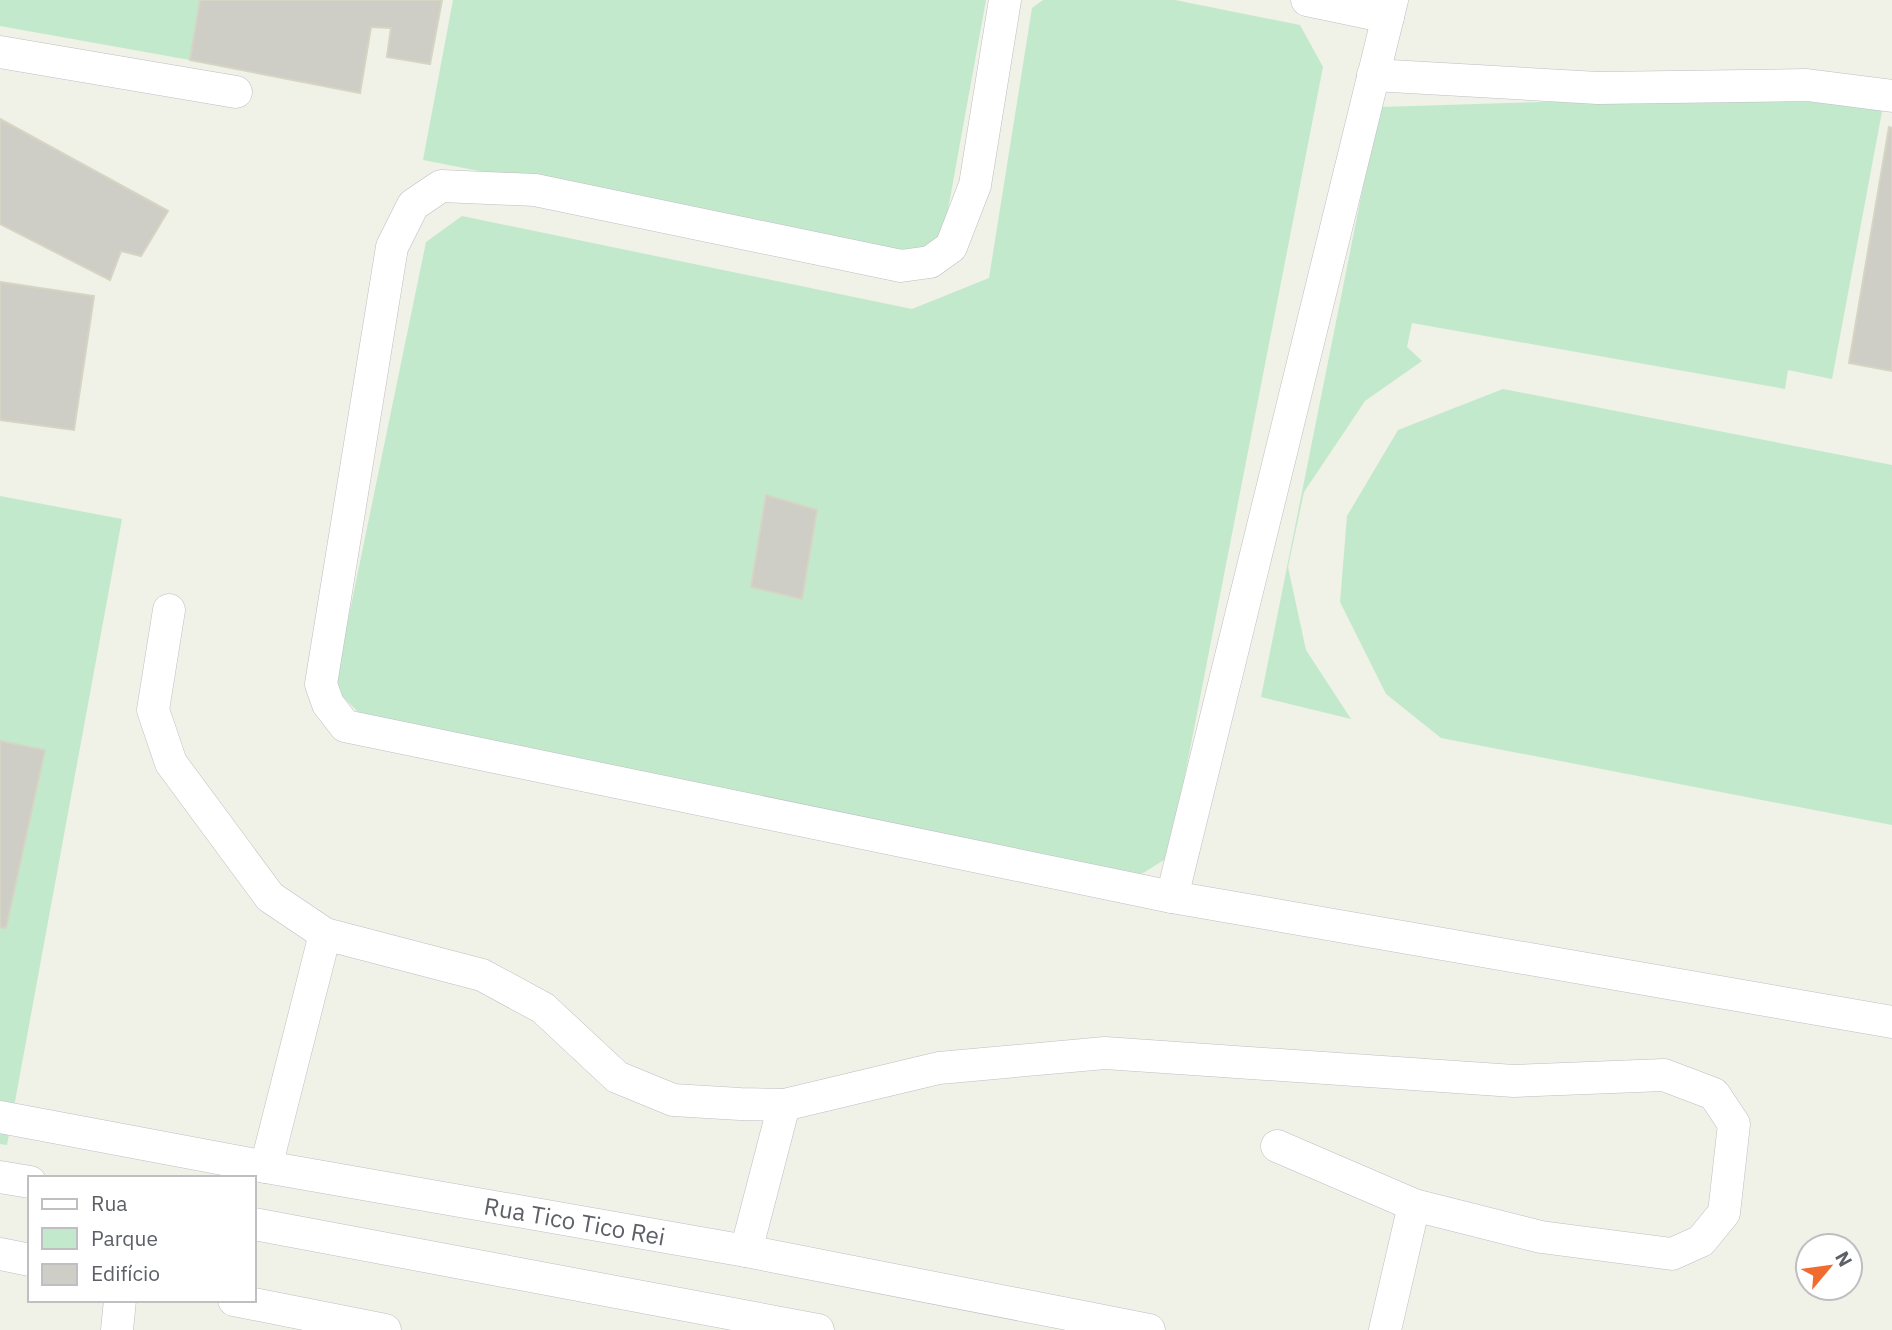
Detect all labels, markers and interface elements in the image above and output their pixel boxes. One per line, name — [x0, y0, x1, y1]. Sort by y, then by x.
legend — [28, 1176, 256, 1302]
text: Rua — [91, 1189, 128, 1217]
street label: Rua Tico Tico Rei — [482, 1189, 668, 1253]
text: Parque — [91, 1224, 158, 1252]
north arrow — [1794, 1232, 1864, 1302]
text: N — [1830, 1247, 1858, 1271]
text: Edifício — [91, 1259, 160, 1287]

